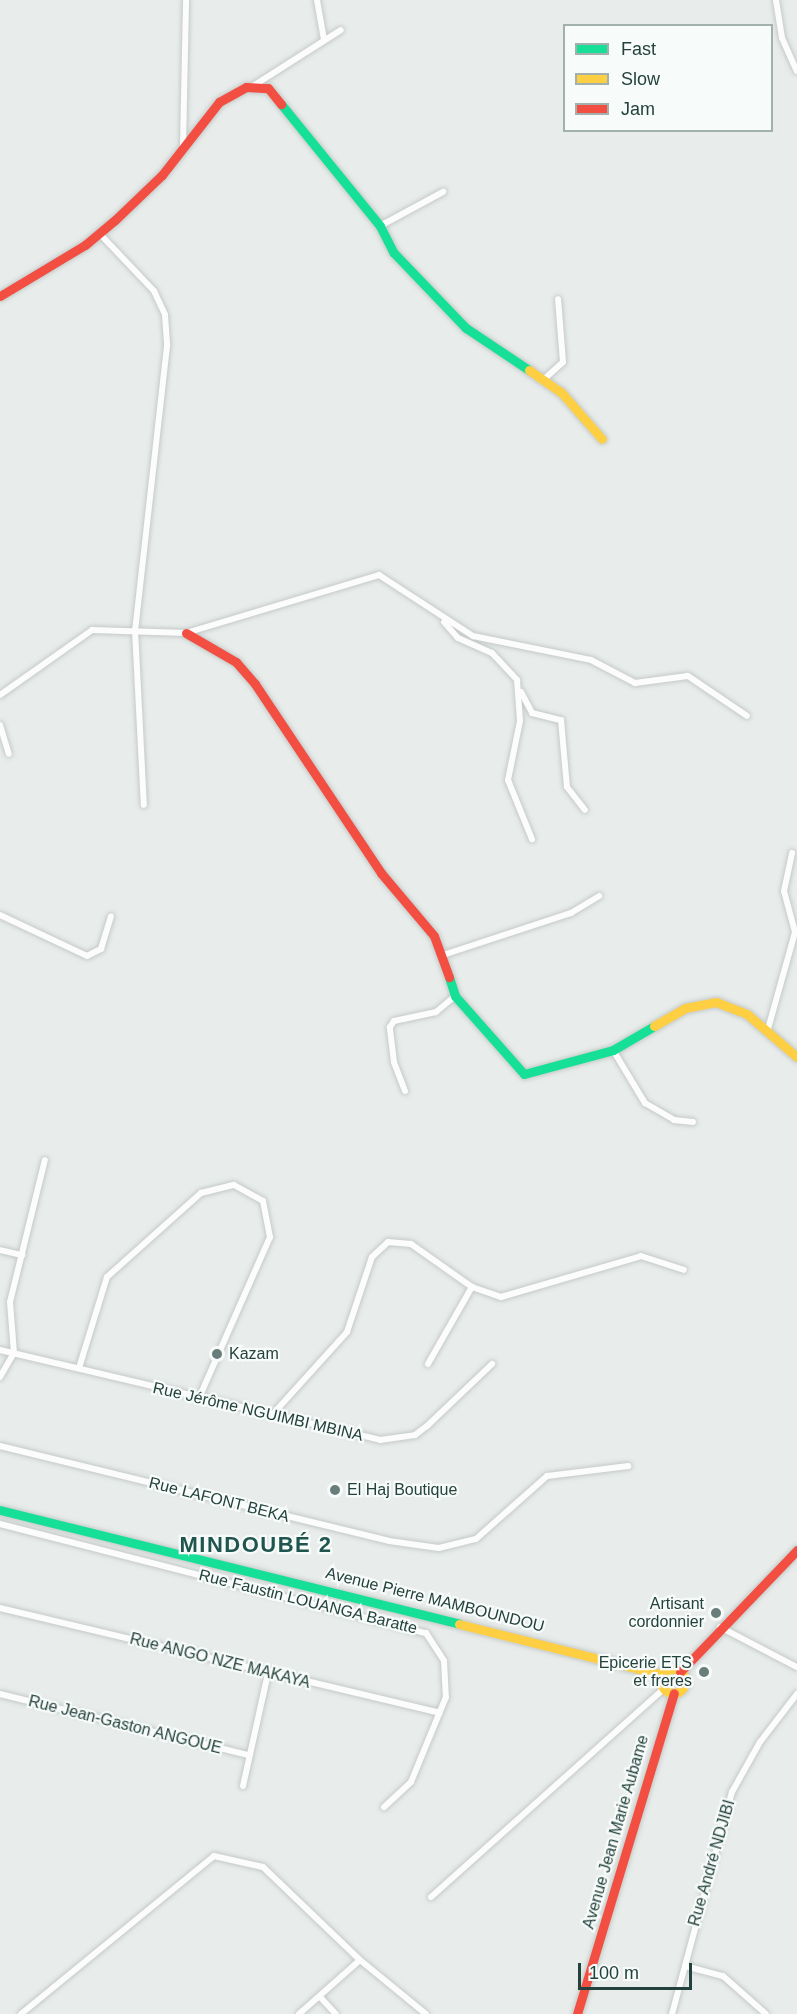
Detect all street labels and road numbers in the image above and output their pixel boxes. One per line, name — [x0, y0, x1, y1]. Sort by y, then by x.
street label: Rue Jérôme NGUIMBI MBINA — [151, 1378, 365, 1446]
street label: Rue LAFONT BEKA — [147, 1473, 291, 1527]
street label: Avenue Pierre MAMBOUNDOU — [324, 1564, 546, 1636]
street label: Rue Faustin LOUANGA Baratte — [197, 1565, 419, 1639]
street label: Rue ANGO NZE MAKAYA — [127, 1629, 313, 1693]
street label: Rue Jean-Gaston ANGOUE — [26, 1692, 224, 1758]
street label: Avenue Jean Marie Aubame — [579, 1732, 653, 1932]
street label: Rue André NDJIBI — [685, 1797, 739, 1929]

